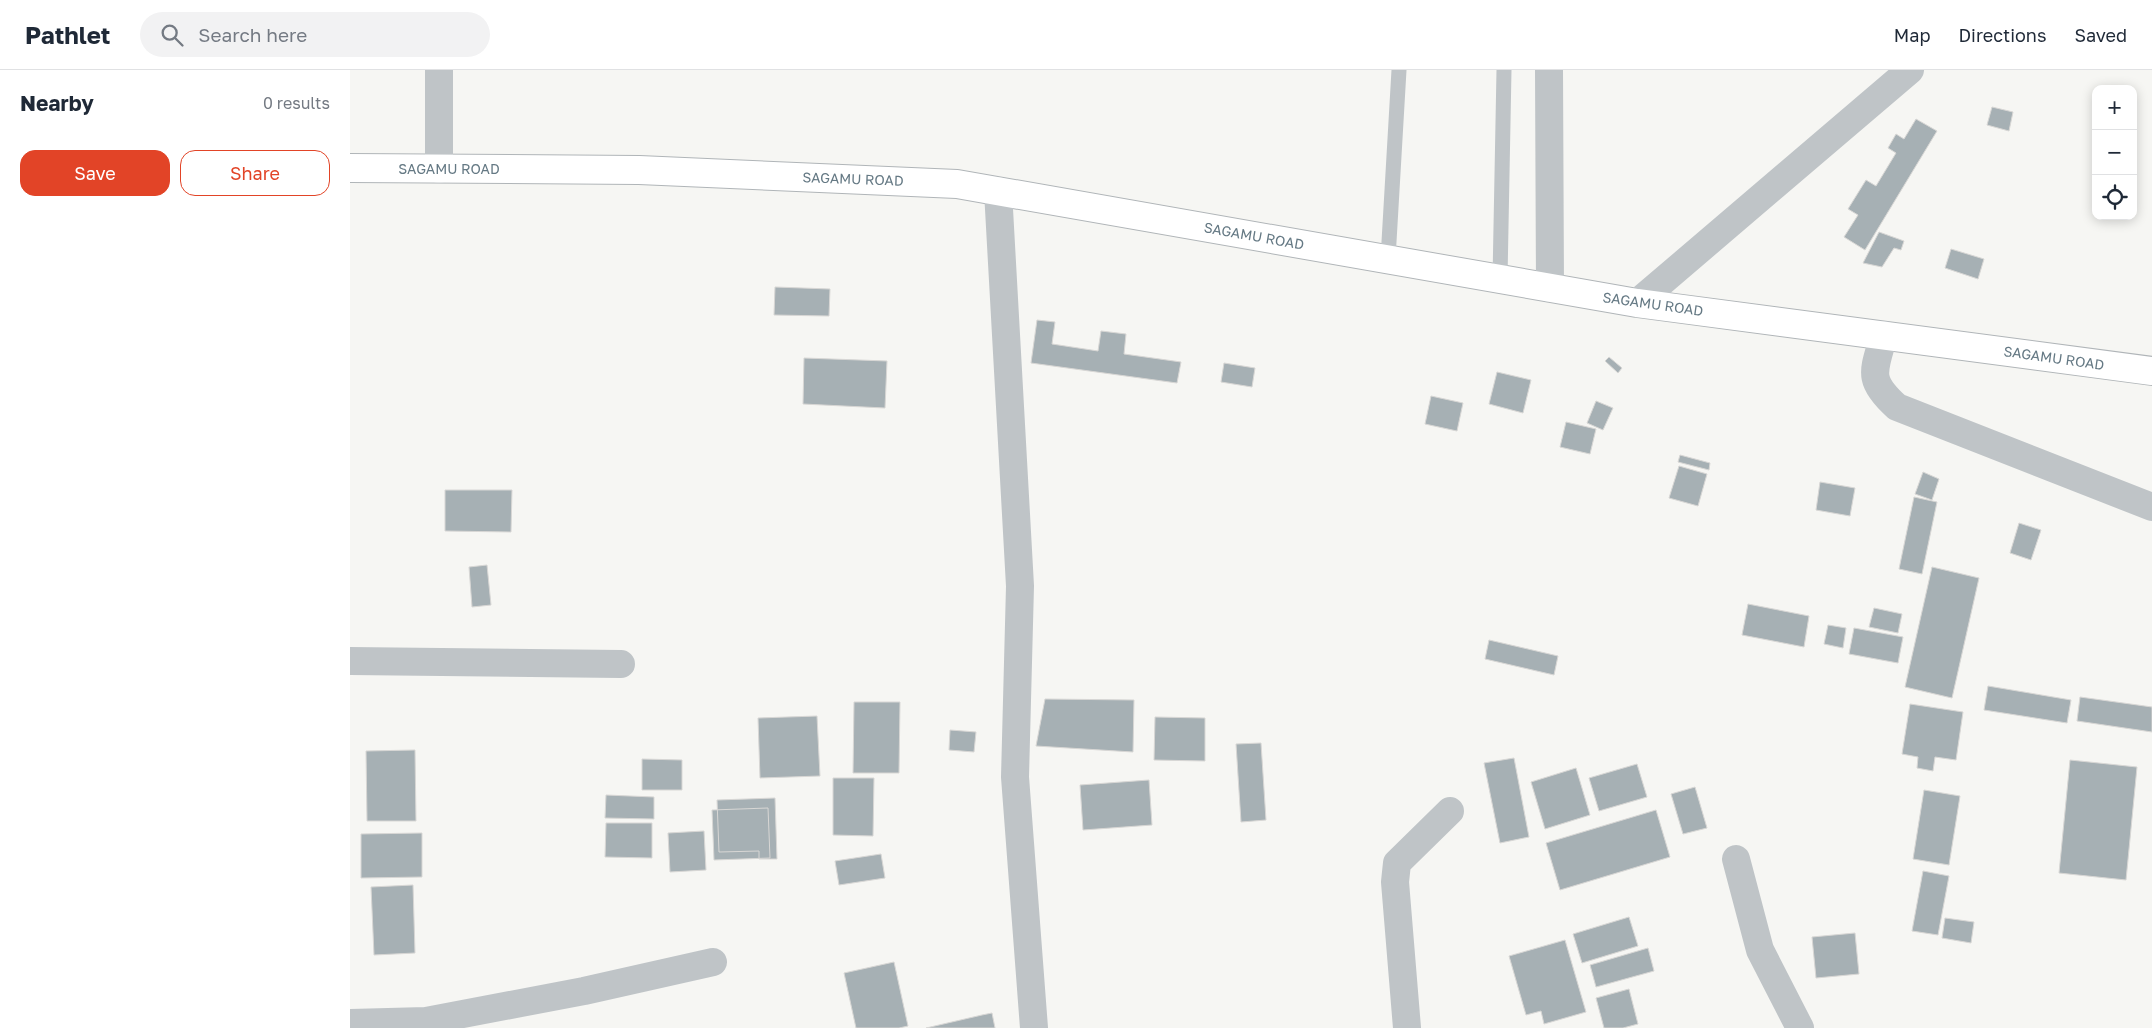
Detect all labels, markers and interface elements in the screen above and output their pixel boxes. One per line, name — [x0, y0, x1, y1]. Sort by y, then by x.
search box — [140, 12, 490, 57]
text: Pathlet — [25, 20, 110, 49]
icon: search — [158, 21, 186, 49]
text: Search here — [198, 23, 307, 46]
text: Map — [1894, 24, 1930, 46]
text: Directions — [1958, 24, 2046, 46]
text: Saved — [2074, 24, 2127, 46]
map controls — [2092, 85, 2137, 220]
button: + — [2092, 85, 2137, 130]
text: Nearby — [20, 90, 94, 116]
text: 0 results — [263, 93, 330, 113]
button: − — [2092, 130, 2137, 175]
button: Save — [20, 150, 170, 196]
button: Share — [180, 150, 330, 196]
street label: SAGAMU ROAD — [398, 160, 500, 177]
street label: SAGAMU ROAD — [802, 168, 904, 189]
button: locate — [2092, 175, 2137, 220]
street label: SAGAMU ROAD — [1203, 218, 1306, 253]
street label: SAGAMU ROAD — [1602, 288, 1704, 319]
street label: SAGAMU ROAD — [2003, 342, 2105, 373]

